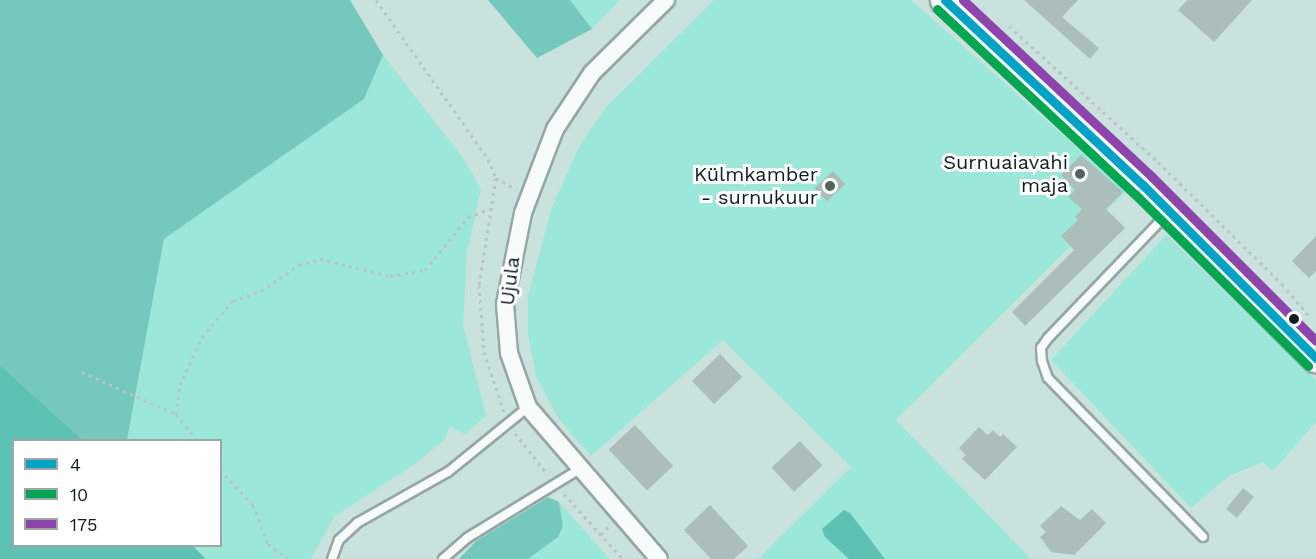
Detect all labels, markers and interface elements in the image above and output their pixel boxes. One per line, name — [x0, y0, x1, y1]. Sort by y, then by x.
place label: Surnuaiavahi maja — [943, 150, 1068, 197]
place label: Külmkamber - surnukuur — [694, 162, 818, 209]
marker: Surnuaiavahi maja — [1073, 167, 1087, 181]
marker: Külmkamber - surnukuur — [823, 179, 837, 193]
street label: Ujula — [495, 255, 525, 307]
unlabelled marker — [1288, 313, 1300, 325]
legend — [12, 439, 222, 547]
text: 4 — [70, 454, 81, 475]
text: 10 — [70, 484, 88, 505]
text: 175 — [70, 514, 98, 535]

